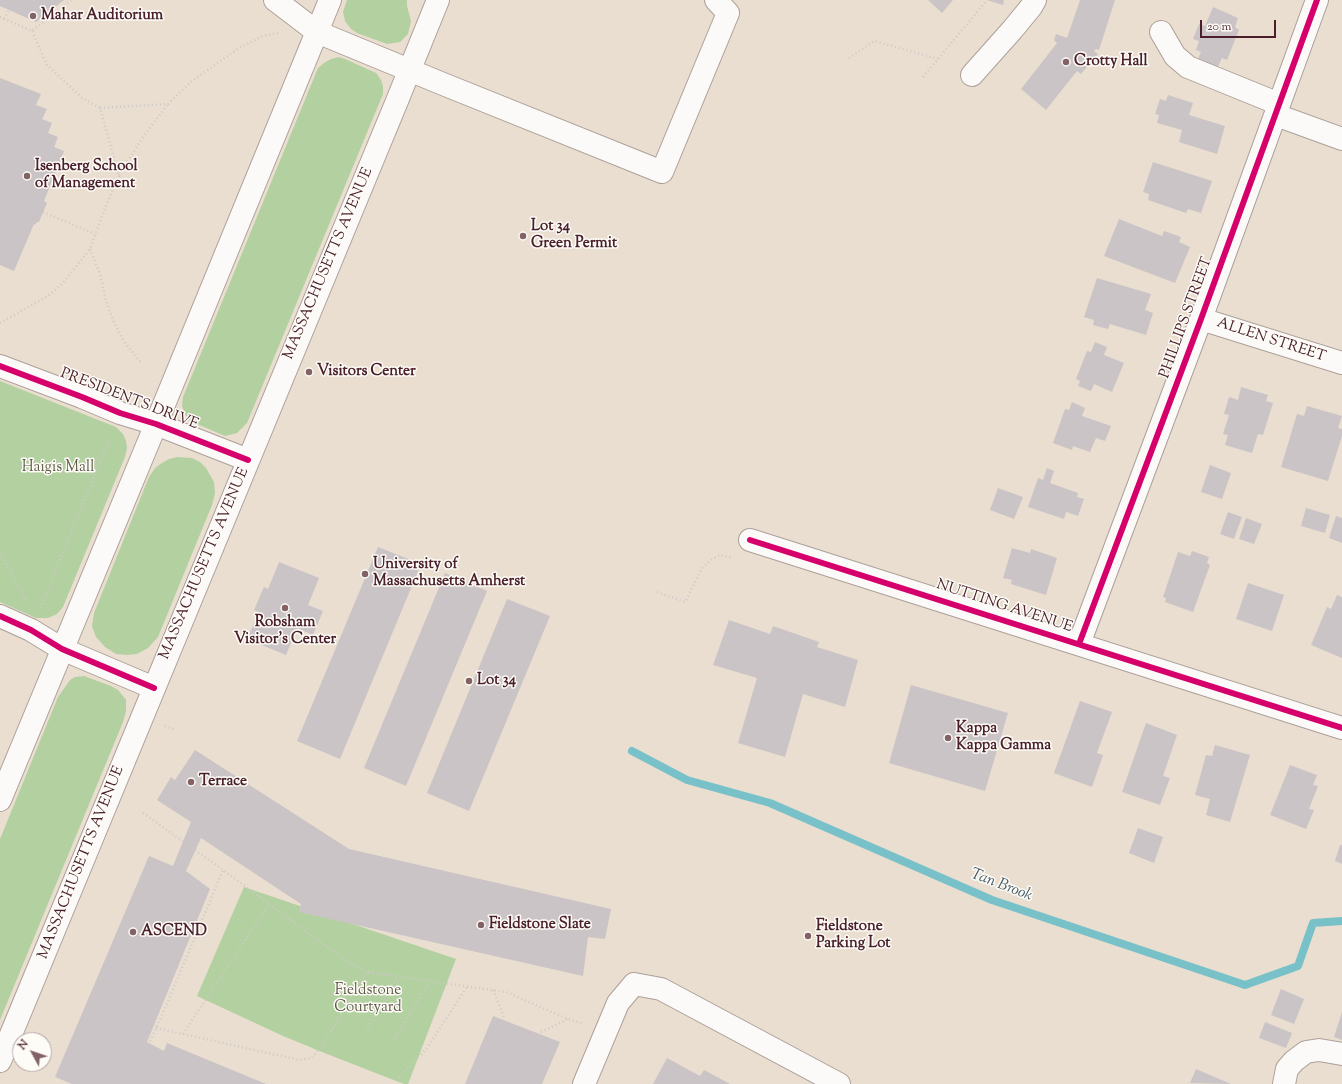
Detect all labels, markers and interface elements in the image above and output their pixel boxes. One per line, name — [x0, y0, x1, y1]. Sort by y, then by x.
place label: Mahar Auditorium — [41, 7, 163, 25]
marker: Mahar Auditorium — [28, 11, 38, 21]
scale bar — [1202, 12, 1278, 38]
text: 20 m — [1207, 18, 1231, 36]
place label: Crotty Hall — [1074, 53, 1148, 71]
marker: Crotty Hall — [1061, 57, 1071, 67]
place label: Isenberg School of Management — [35, 158, 138, 193]
street label: MASSACHUSETTS AVENUE — [280, 165, 378, 363]
marker: Isenberg School of Management — [22, 171, 32, 181]
place label: Lot 34 Green Permit — [531, 218, 617, 253]
marker: Lot 34 Green Permit — [518, 231, 528, 241]
street label: PHILLIPS STREET — [1157, 255, 1217, 381]
street label: ALLEN STREET — [1214, 315, 1328, 367]
place label: Visitors Center — [317, 363, 416, 381]
street label: PRESIDENTS DRIVE — [57, 365, 201, 435]
marker: Visitors Center — [304, 367, 314, 377]
park label: Haigis Mall — [22, 459, 94, 477]
street label: MASSACHUSETTS AVENUE — [156, 465, 254, 663]
place label: University of Massachusetts Amherst — [373, 556, 525, 591]
marker: University of Massachusetts Amherst — [360, 569, 370, 579]
street label: NUTTING AVENUE — [934, 576, 1074, 638]
marker: Robsham Visitor's Center — [280, 603, 290, 613]
place label: Robsham Visitor's Center — [234, 614, 336, 649]
place label: Lot 34 — [477, 672, 516, 690]
marker: Lot 34 — [464, 676, 474, 686]
place label: Kappa Kappa Gamma — [956, 720, 1051, 755]
marker: Kappa Kappa Gamma — [943, 733, 953, 743]
street label: MASSACHUSETTS AVENUE — [35, 764, 129, 962]
place label: Terrace — [199, 773, 247, 791]
marker: Terrace — [186, 777, 196, 787]
water label: Tan Brook — [967, 865, 1035, 907]
place label: Fieldstone Slate — [489, 916, 591, 934]
place label: Fieldstone Parking Lot — [816, 918, 890, 953]
marker: Fieldstone Slate — [476, 920, 486, 930]
place label: ASCEND — [141, 923, 207, 941]
marker: ASCEND — [128, 927, 138, 937]
marker: Fieldstone Parking Lot — [803, 931, 813, 941]
park label: Fieldstone Courtyard — [334, 982, 402, 1017]
north arrow — [12, 1032, 52, 1072]
text: N — [15, 1036, 33, 1053]

